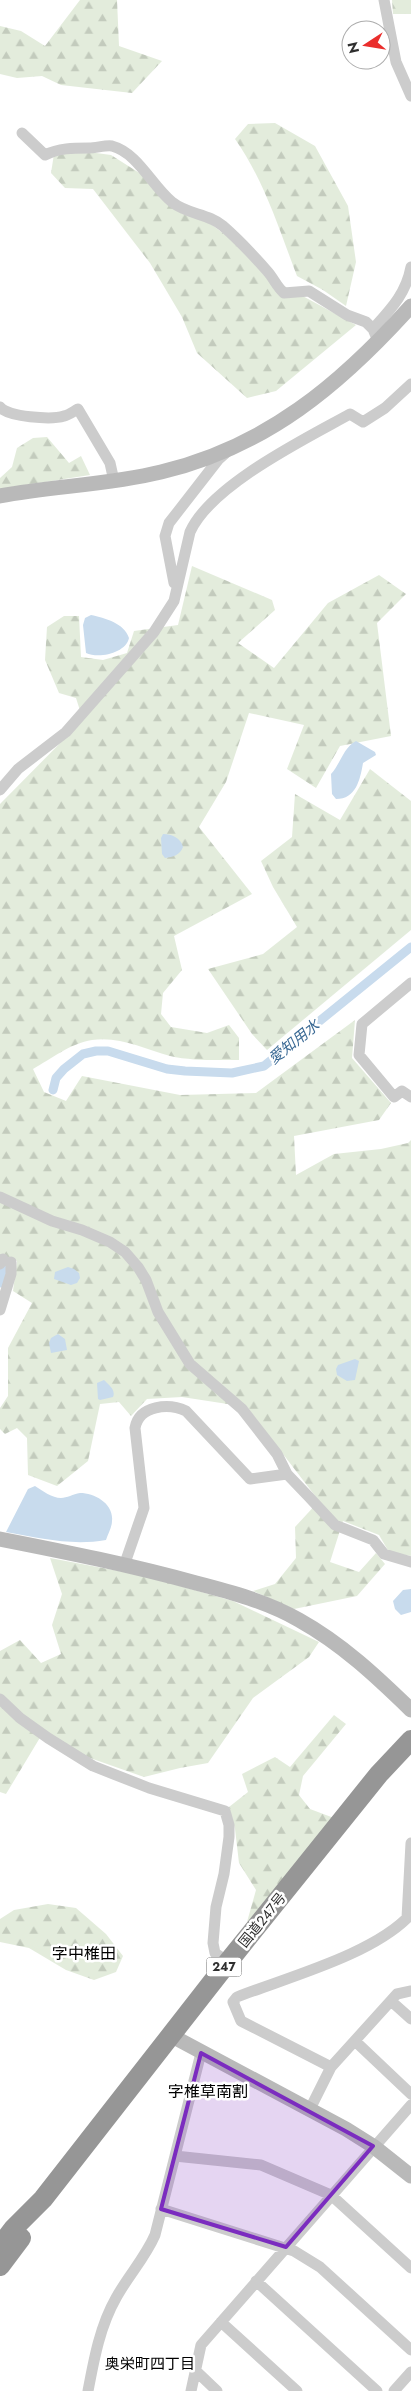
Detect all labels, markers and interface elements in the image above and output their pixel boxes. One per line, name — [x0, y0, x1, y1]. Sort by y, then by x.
north arrow — [341, 20, 391, 70]
text: N — [342, 40, 364, 55]
water label: 愛知用水 — [264, 1013, 326, 1069]
street label: 国道247号 — [234, 1888, 290, 1952]
district label: 字中椎田 — [52, 1942, 116, 1965]
road number: 247 — [206, 1958, 242, 1976]
district label: 字椎草南割 — [168, 2080, 248, 2103]
district label: 奥栄町四丁目 — [105, 2353, 195, 2375]

